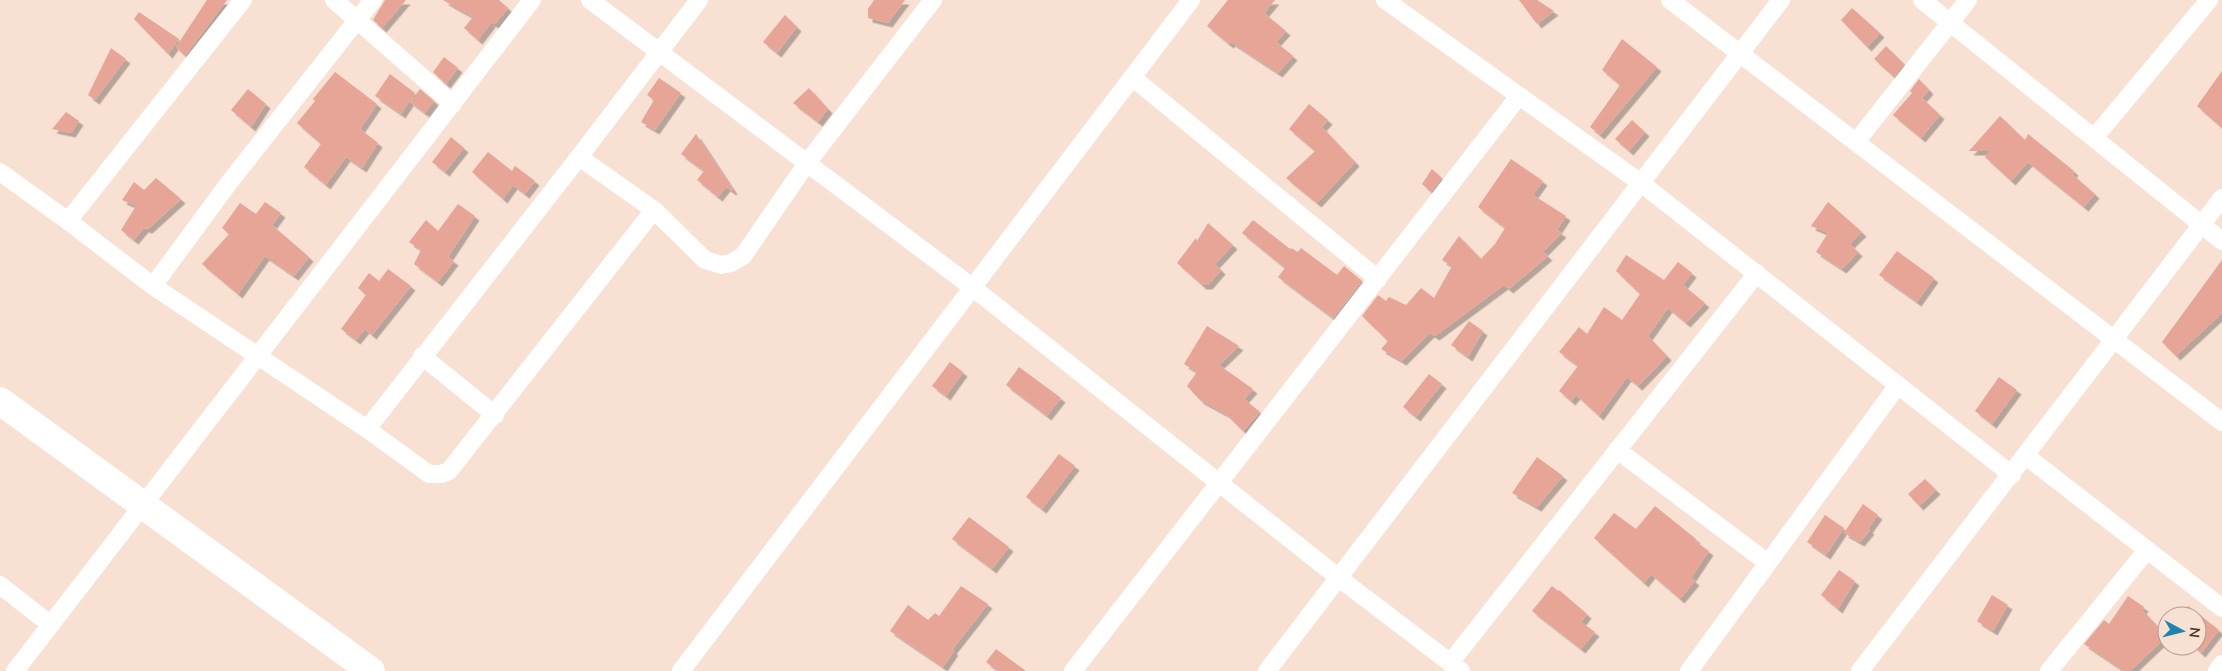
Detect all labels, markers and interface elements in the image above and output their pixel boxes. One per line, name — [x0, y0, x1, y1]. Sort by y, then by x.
north arrow — [2157, 606, 2207, 656]
text: N — [2184, 626, 2204, 639]

